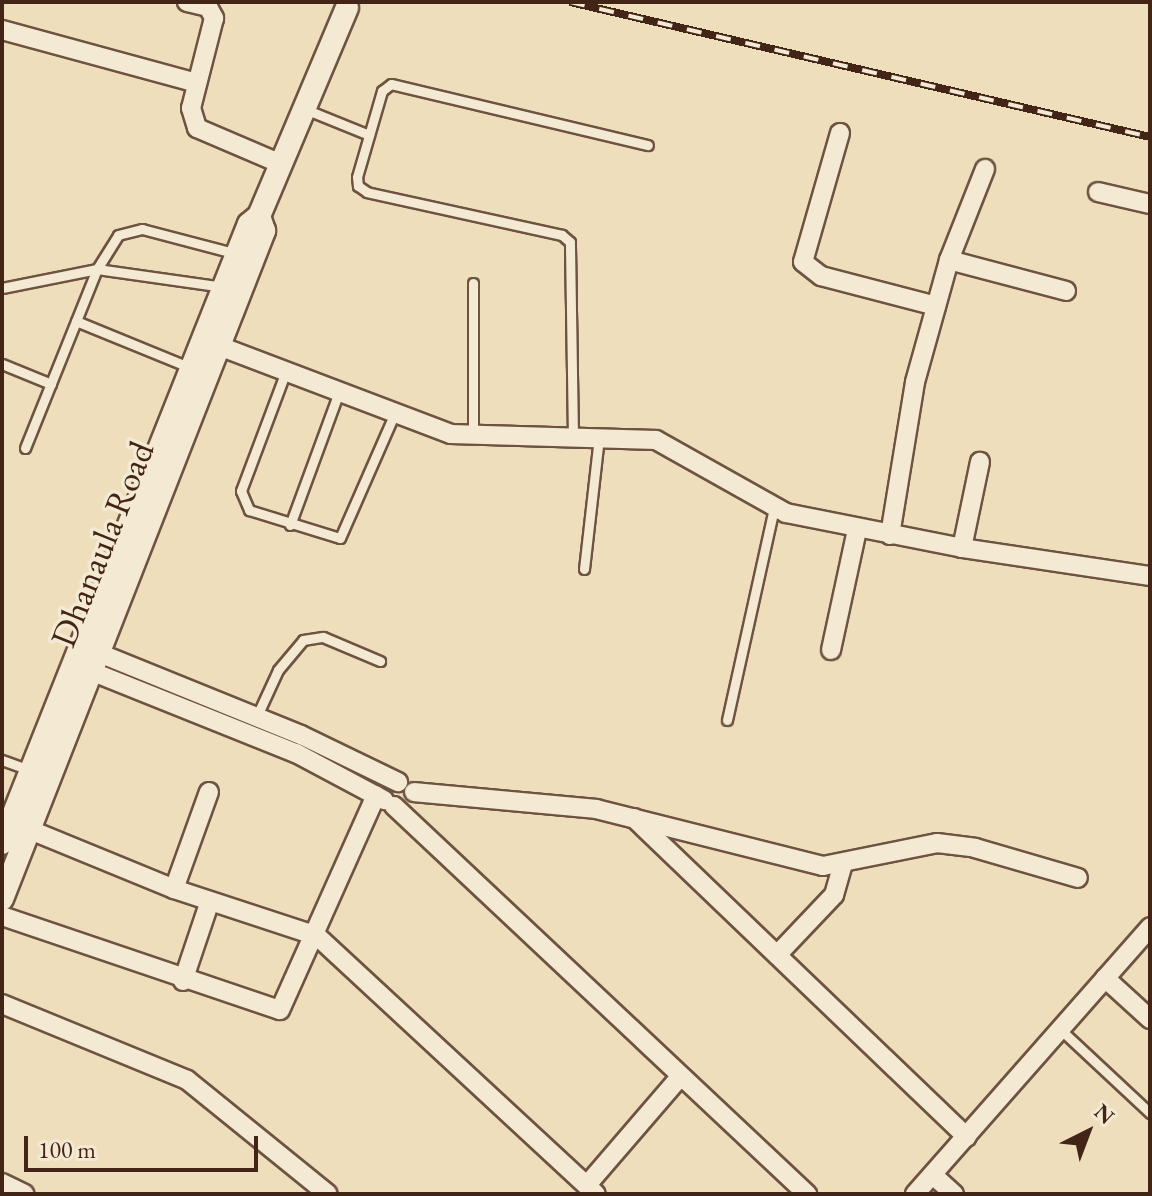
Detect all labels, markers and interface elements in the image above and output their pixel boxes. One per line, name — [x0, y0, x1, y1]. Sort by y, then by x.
street label: Dhanaula Road — [41, 435, 163, 653]
north arrow — [1048, 1092, 1128, 1172]
text: N — [1088, 1097, 1121, 1131]
scale bar — [28, 1120, 262, 1170]
text: 100 m — [38, 1134, 96, 1165]

